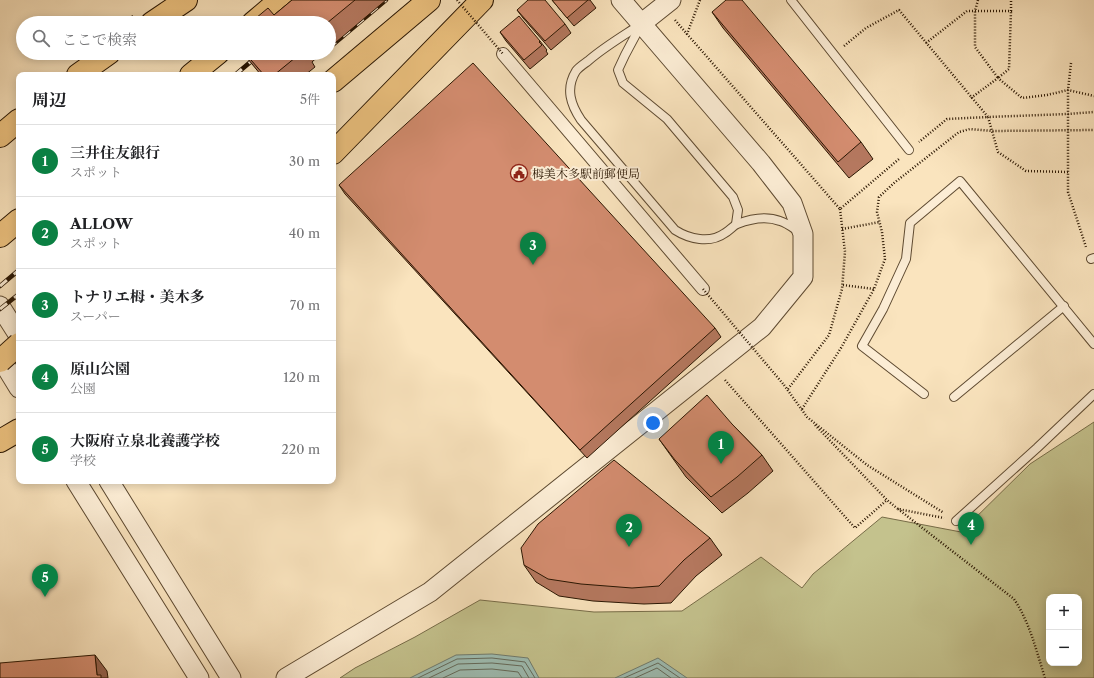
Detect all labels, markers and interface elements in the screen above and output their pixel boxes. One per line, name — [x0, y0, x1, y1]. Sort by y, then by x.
search box — [16, 16, 336, 60]
icon: search — [30, 27, 52, 49]
text: ここで検索 — [62, 30, 137, 49]
text: 周辺 — [32, 90, 66, 110]
text: 5件 — [300, 91, 320, 107]
text: 三井住友銀行 — [70, 143, 160, 162]
text: 1 — [42, 153, 48, 169]
text: 30 m — [289, 153, 320, 169]
public building icon: 栂美木多駅前郵便局 — [509, 163, 529, 183]
text: スポット — [70, 164, 122, 180]
place label: 栂美木多駅前郵便局 — [532, 166, 640, 181]
text: ALLOW — [70, 214, 133, 233]
text: 2 — [41, 225, 49, 241]
text: 40 m — [289, 225, 320, 241]
pin: 3 — [520, 232, 546, 265]
text: スポット — [70, 235, 122, 251]
text: トナリエ栂・美木多 — [70, 287, 205, 306]
text: 3 — [41, 297, 49, 313]
text: 70 m — [290, 297, 320, 313]
text: スーパー — [70, 308, 121, 324]
text: 原山公園 — [70, 359, 130, 378]
text: 4 — [41, 369, 49, 385]
text: 120 m — [283, 369, 320, 385]
text: 公園 — [70, 380, 96, 396]
your location — [643, 413, 663, 433]
text: 大阪府立泉北養護学校 — [70, 431, 220, 450]
pin: 1 — [708, 431, 734, 464]
text: 5 — [41, 441, 49, 457]
text: 220 m — [281, 441, 320, 457]
text: 学校 — [70, 452, 96, 468]
pin: 4 — [958, 512, 984, 545]
pin: 2 — [616, 514, 642, 547]
pin: 5 — [32, 564, 58, 597]
map controls — [1046, 594, 1082, 666]
button: + — [1046, 594, 1082, 630]
button: − — [1046, 630, 1082, 666]

